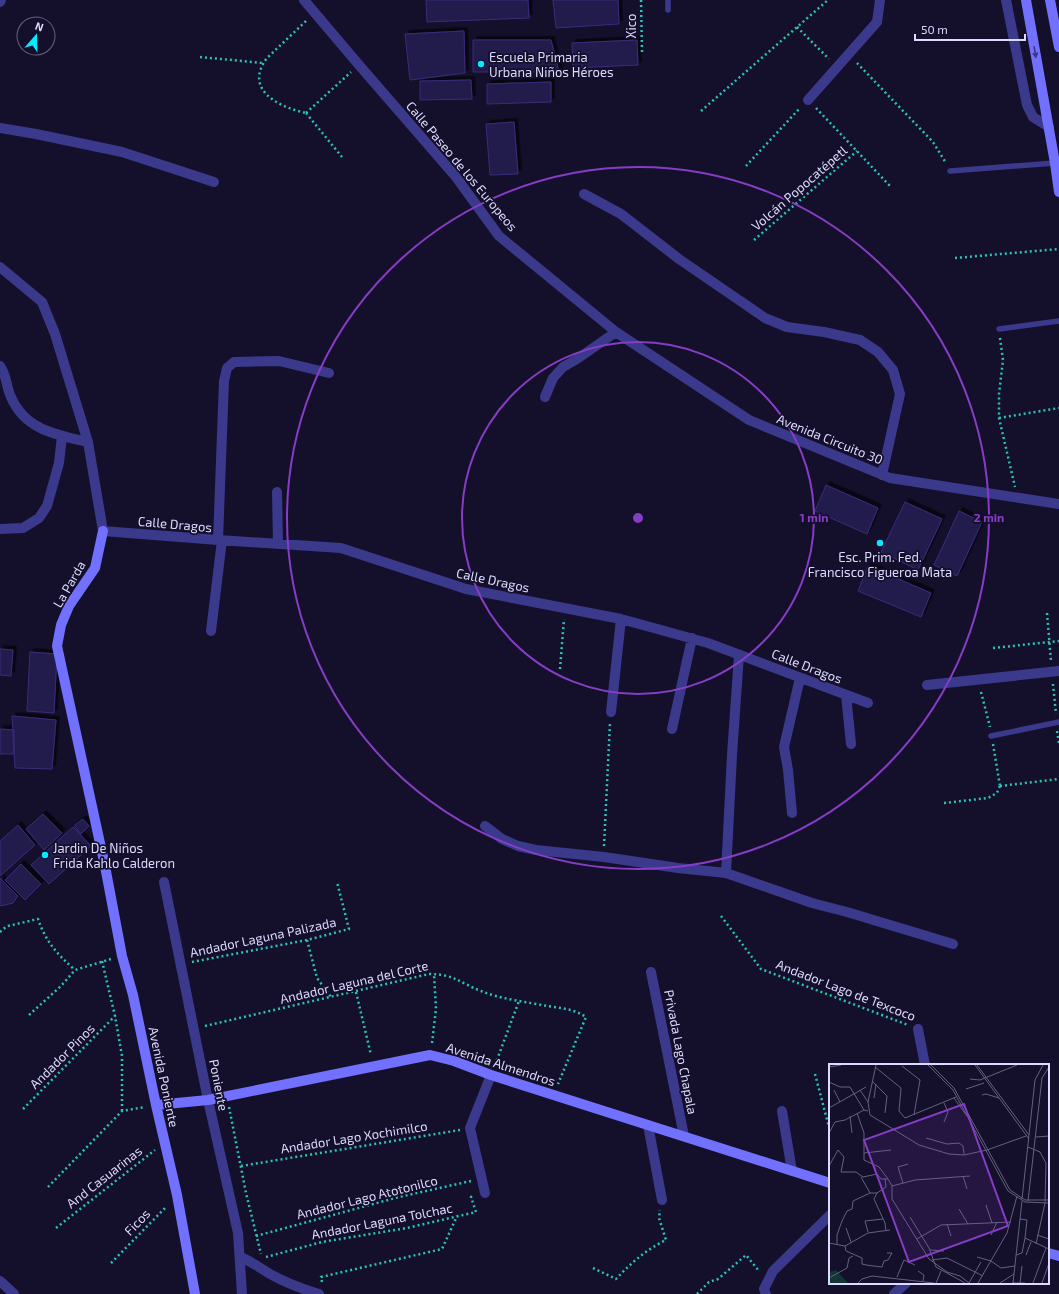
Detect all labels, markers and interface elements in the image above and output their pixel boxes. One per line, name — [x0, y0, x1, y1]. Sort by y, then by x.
street label: Xico — [623, 14, 639, 38]
north arrow — [16, 16, 56, 56]
scale bar — [915, 16, 1025, 42]
text: N — [34, 19, 46, 34]
text: 50 m — [921, 22, 948, 36]
one-way arrow — [1033, 46, 1039, 58]
place label: Escuela Primaria Urbana Niños Héroes — [489, 49, 614, 80]
marker: Escuela Primaria Urbana Niños Héroes — [476, 59, 486, 69]
street label: Calle Paseo de los Europeos — [403, 98, 521, 234]
street label: Volcán Popocatépetl — [748, 142, 850, 234]
street label: Avenida Circuito 30 — [775, 410, 885, 468]
text: 1 min — [800, 510, 828, 524]
text: 2 min — [974, 510, 1004, 524]
centre of rings — [631, 511, 645, 525]
street label: Calle Dragos — [137, 513, 213, 535]
marker: Esc. Prim. Fed. Francisco Figueroa Mata — [875, 538, 885, 548]
place label: Esc. Prim. Fed. Francisco Figueroa Mata — [808, 549, 952, 580]
street label: La Parda — [49, 558, 89, 610]
street label: Calle Dragos — [455, 564, 531, 596]
street label: Calle Dragos — [769, 645, 845, 687]
place label: Jardin De Niños Frida Kahlo Calderon — [53, 840, 175, 871]
marker: Jardin De Niños Frida Kahlo Calderon — [40, 850, 50, 860]
street label: Andador Laguna Palizada — [188, 914, 338, 960]
street label: Andador Lago de Texcoco — [774, 956, 918, 1024]
street label: Andador Laguna del Corte — [278, 957, 430, 1007]
street label: Privada Lago Chapala — [661, 988, 701, 1116]
street label: Andador Pinos — [26, 1020, 98, 1092]
street label: Avenida Poniente — [146, 1025, 182, 1129]
street label: Avenida Almendros — [444, 1039, 558, 1089]
street label: Poniente — [206, 1058, 232, 1112]
inset map — [829, 1064, 1049, 1284]
street label: Andador Lago Xochimilco — [279, 1117, 429, 1157]
street label: And Casuarinas — [63, 1143, 145, 1211]
street label: Andador Lago Atotonilco — [295, 1172, 439, 1222]
street label: Andador Laguna Tolchac — [310, 1199, 454, 1243]
street label: Ficos — [121, 1205, 153, 1239]

